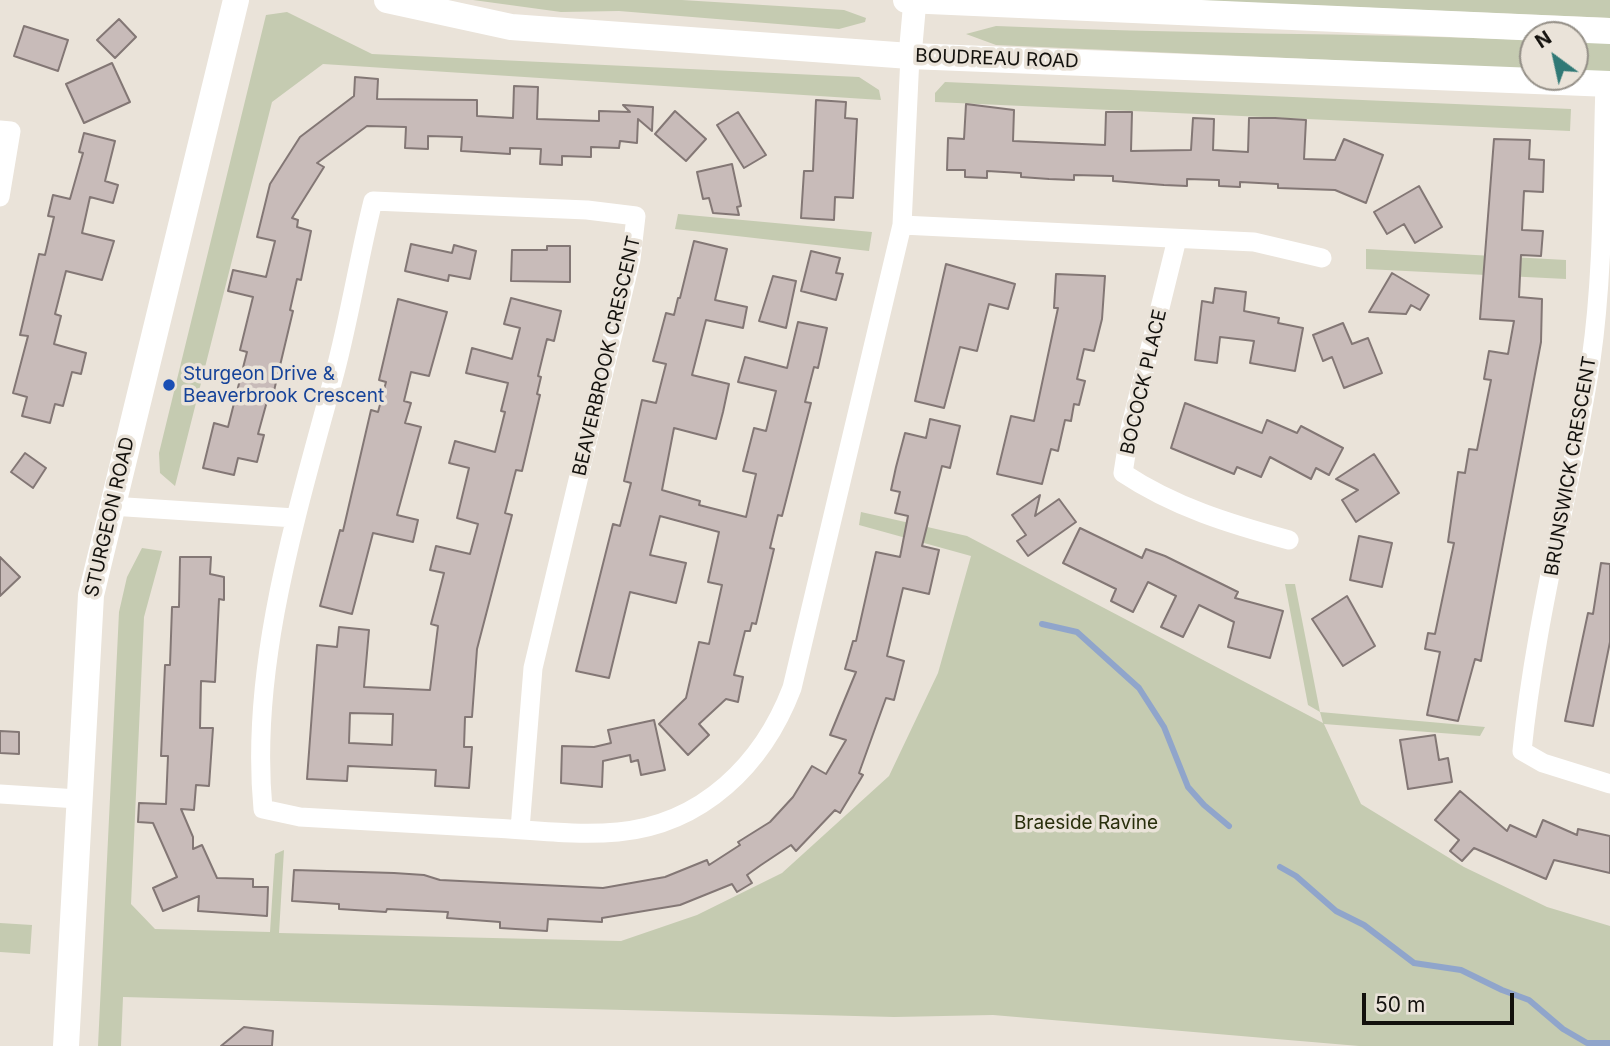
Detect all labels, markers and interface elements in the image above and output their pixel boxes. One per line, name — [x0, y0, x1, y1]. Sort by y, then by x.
north arrow — [1519, 21, 1589, 91]
text: N — [1531, 26, 1556, 53]
street label: BOUDREAU ROAD — [915, 45, 1079, 73]
street label: BEAVERBROOK CRESCENT — [568, 234, 646, 478]
street label: BOCOCK PLACE — [1116, 307, 1172, 457]
street label: BRUNSWICK CRESCENT — [1540, 354, 1602, 578]
place label: Sturgeon Drive & Beaverbrook Crescent — [183, 363, 384, 407]
marker: Sturgeon Drive & Beaverbrook Crescent — [161, 377, 177, 393]
street label: STURGEON ROAD — [80, 435, 140, 599]
park label: Braeside Ravine — [1014, 812, 1158, 834]
scale bar — [1365, 979, 1517, 1023]
text: 50 m — [1375, 992, 1425, 1017]

